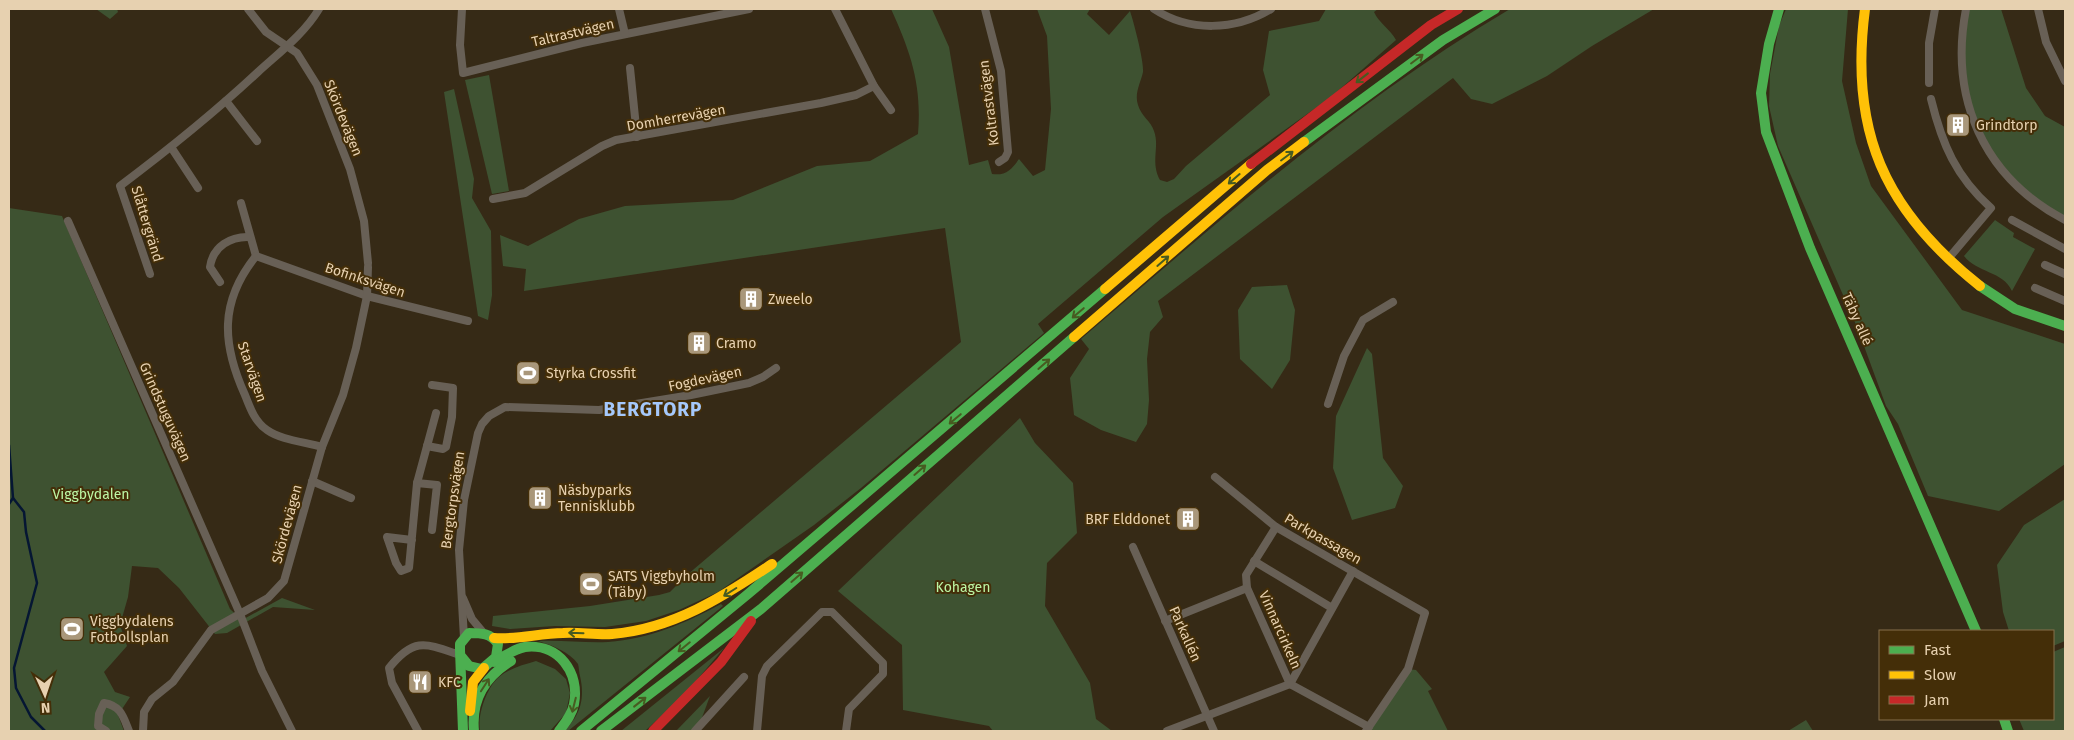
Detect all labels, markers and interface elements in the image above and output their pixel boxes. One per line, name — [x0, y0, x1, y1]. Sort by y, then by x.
street label: Taltrastvägen — [530, 15, 616, 51]
one-way arrow — [1410, 54, 1424, 64]
street label: Koltrastvägen — [975, 59, 1003, 147]
one-way arrow — [1355, 73, 1369, 83]
street label: Skördevägen — [320, 77, 366, 159]
street label: Domherrevägen — [625, 101, 727, 135]
building icon: Grindtorp — [1945, 112, 1971, 138]
place label: Grindtorp — [1976, 117, 2038, 134]
one-way arrow — [1280, 151, 1294, 161]
one-way arrow — [1228, 173, 1241, 184]
street label: Slåttergränd — [127, 184, 167, 264]
one-way arrow — [1156, 256, 1169, 267]
street label: Bofinksvägen — [323, 259, 407, 301]
building icon: Zweelo — [738, 286, 764, 312]
street label: Täby allé — [1838, 290, 1876, 348]
place label: Zweelo — [768, 291, 813, 308]
one-way arrow — [1072, 308, 1085, 319]
building icon: Cramo — [686, 330, 712, 356]
place label: Cramo — [716, 335, 756, 352]
street label: Starvägen — [234, 340, 270, 404]
one-way arrow — [1037, 359, 1050, 370]
street label: Grindstuguvägen — [136, 360, 194, 464]
sports icon: Styrka Crossfit — [515, 360, 541, 386]
street label: Fogdevägen — [667, 363, 743, 395]
place label: Styrka Crossfit — [546, 365, 637, 382]
district label: BERGTORP — [604, 398, 702, 421]
one-way arrow — [948, 413, 961, 425]
street label: Bergtorpsvägen — [438, 450, 468, 550]
one-way arrow — [914, 465, 927, 476]
place label: Näsbyparks Tennisklubb — [558, 482, 635, 515]
street label: Skördevägen — [268, 483, 306, 565]
building icon: Näsbyparks Tennisklubb — [527, 485, 553, 511]
park label: Viggbydalen — [52, 486, 130, 503]
building icon: BRF Elddonet — [1175, 506, 1201, 532]
street label: Parkpassagen — [1281, 510, 1365, 568]
place label: BRF Elddonet — [1085, 511, 1171, 528]
place label: SATS Viggbyholm (Täby) — [608, 568, 715, 601]
sports icon: SATS Viggbyholm (Täby) — [578, 571, 604, 597]
one-way arrow — [791, 571, 804, 582]
park label: Kohagen — [936, 579, 990, 596]
one-way arrow — [723, 587, 737, 597]
street label: Vinnarcirkeln — [1255, 588, 1305, 672]
street label: Parkallén — [1165, 604, 1205, 664]
place label: Viggbydalens Fotbollsplan — [90, 613, 174, 646]
sports icon: Viggbydalens Fotbollsplan — [59, 616, 85, 642]
one-way arrow — [568, 628, 584, 638]
legend — [1879, 630, 2054, 720]
one-way arrow — [678, 641, 691, 652]
text: Fast — [1924, 641, 1951, 659]
text: Slow — [1924, 666, 1956, 684]
restaurant icon: KFC — [407, 669, 433, 695]
north arrow — [20, 670, 70, 720]
place label: KFC — [438, 674, 461, 691]
one-way arrow — [480, 678, 490, 692]
text: Jam — [1924, 691, 1950, 709]
one-way arrow — [633, 696, 646, 707]
one-way arrow — [569, 697, 578, 713]
text: N — [41, 699, 51, 716]

